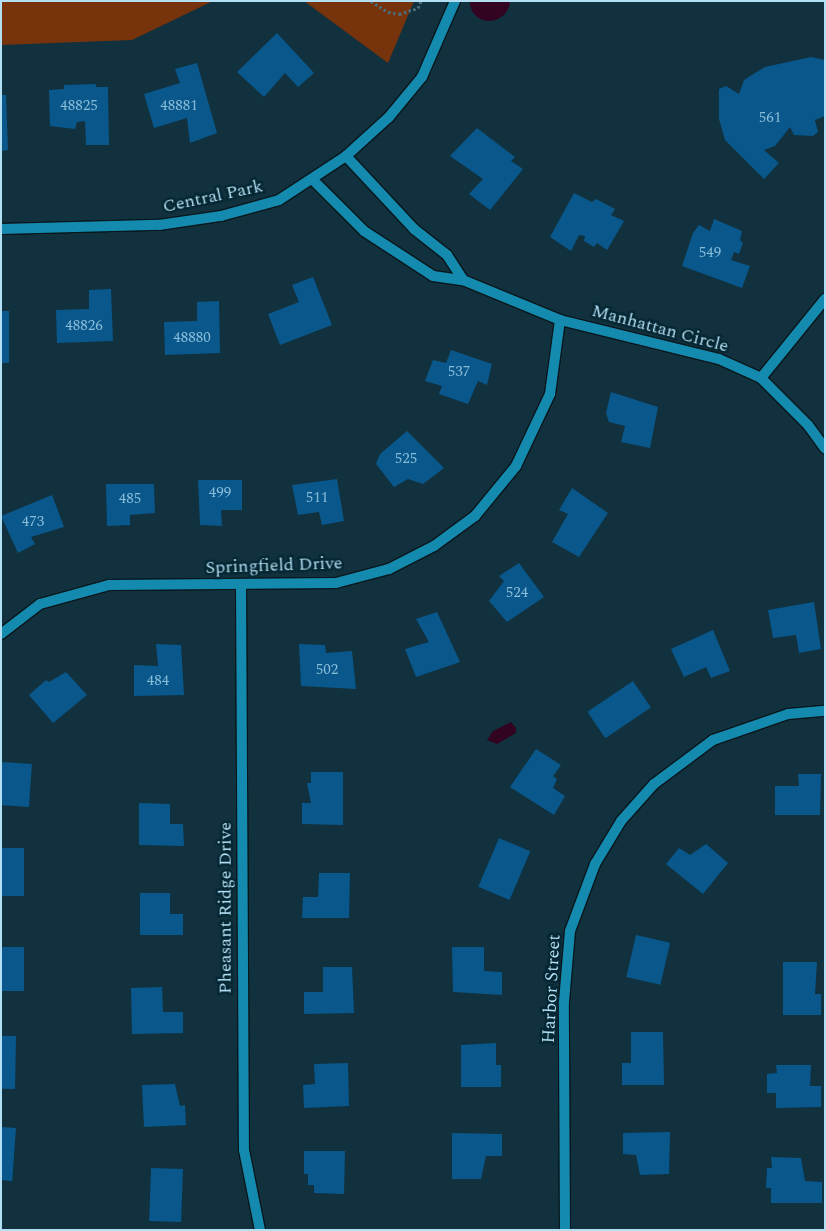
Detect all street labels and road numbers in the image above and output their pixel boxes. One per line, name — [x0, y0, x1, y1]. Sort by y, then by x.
street label: Central Park — [161, 176, 265, 218]
street label: Manhattan Circle — [589, 300, 731, 358]
street label: Springfield Drive — [205, 553, 343, 579]
street label: Pheasant Ridge Drive — [215, 822, 237, 994]
street label: Harbor Street — [538, 934, 566, 1044]

